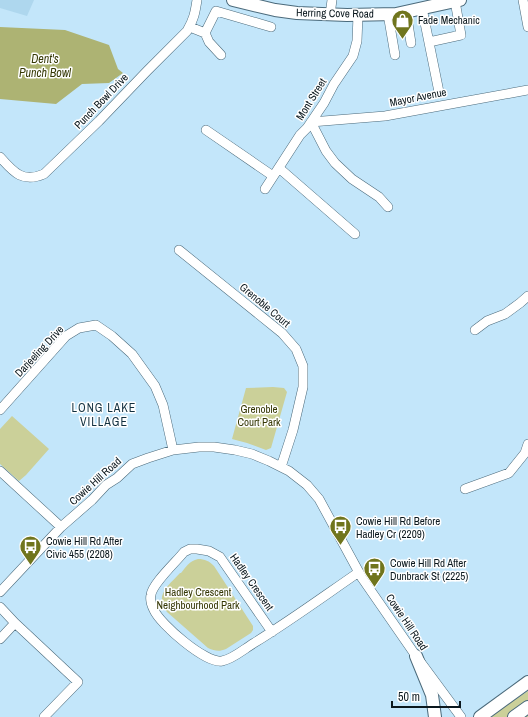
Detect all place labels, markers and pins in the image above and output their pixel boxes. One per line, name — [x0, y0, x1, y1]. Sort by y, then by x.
shop icon: Fade Mechanic — [389, 7, 415, 40]
place label: Fade Mechanic — [418, 13, 480, 27]
bus stop icon: Cowie Hill Rd Before Hadley Cr (2209) — [327, 514, 353, 547]
place label: Cowie Hill Rd Before Hadley Cr (2209) — [356, 514, 440, 541]
bus stop icon: Cowie Hill Rd After Civic 455 (2208) — [17, 534, 43, 567]
place label: Cowie Hill Rd After Civic 455 (2208) — [46, 534, 122, 561]
bus stop icon: Cowie Hill Rd After Dunbrack St (2225) — [362, 556, 388, 589]
place label: Cowie Hill Rd After Dunbrack St (2225) — [390, 556, 468, 583]

